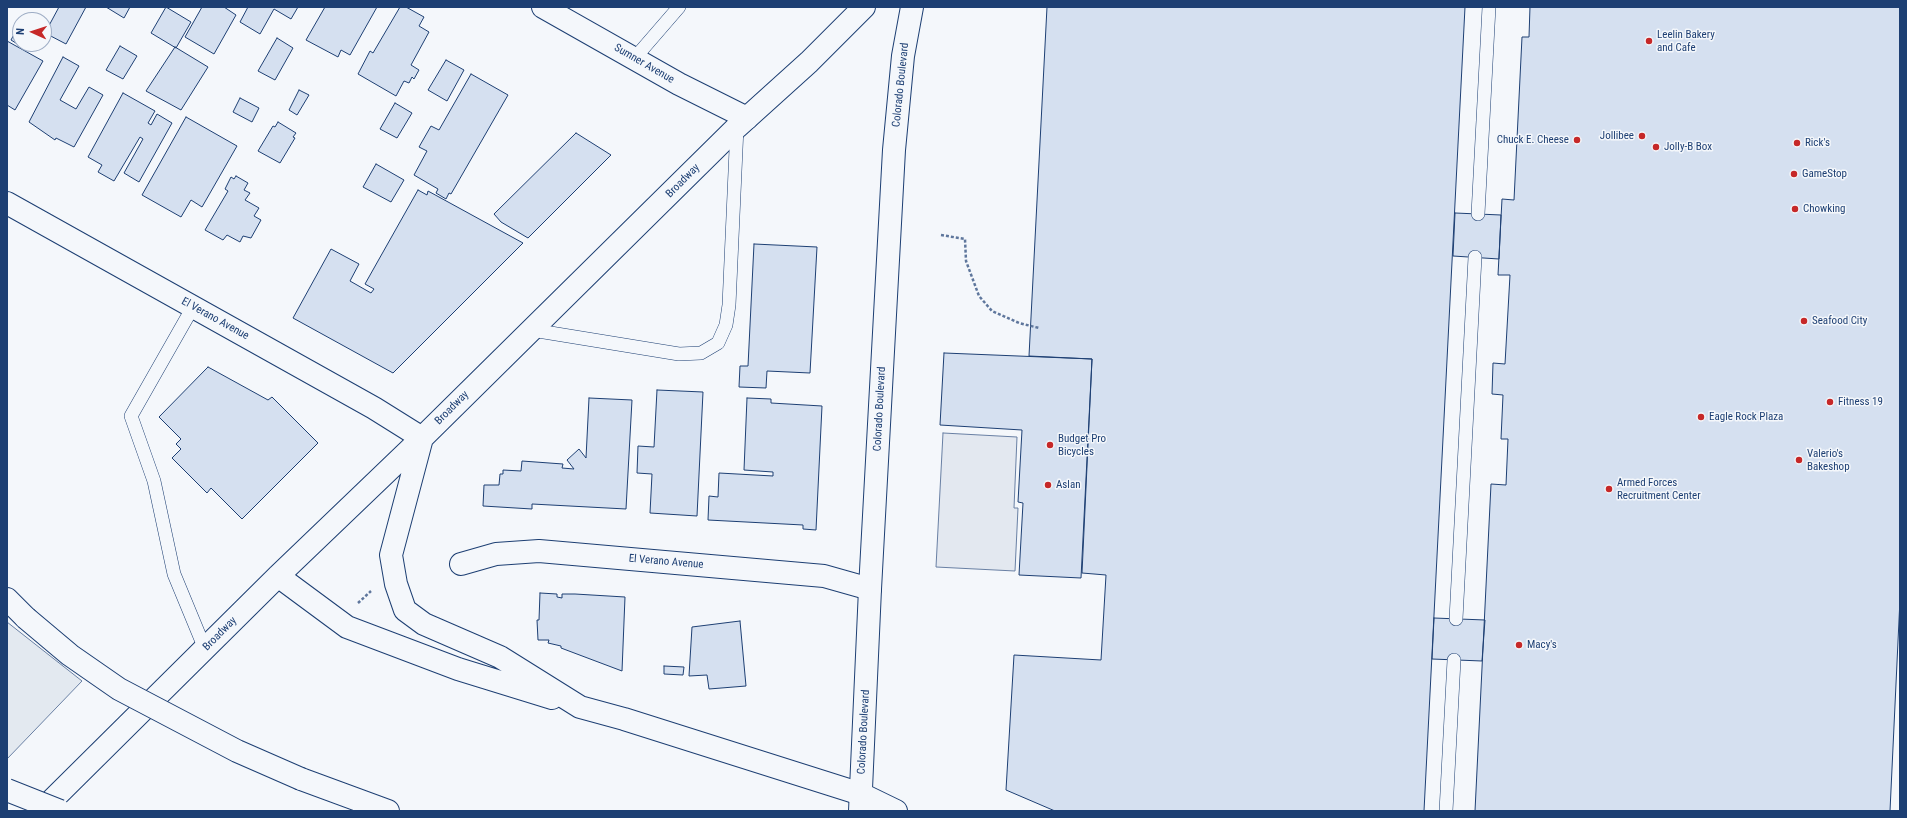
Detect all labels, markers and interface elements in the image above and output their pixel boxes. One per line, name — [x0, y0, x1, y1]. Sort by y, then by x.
north arrow — [12, 12, 52, 52]
text: N — [14, 28, 27, 35]
place label: Leelin Bakery and Cafe — [1657, 28, 1715, 54]
marker: Leelin Bakery and Cafe — [1644, 36, 1654, 46]
street label: Sumner Avenue — [612, 41, 676, 87]
street label: Colorado Boulevard — [890, 42, 912, 128]
place label: Jollibee — [1600, 129, 1634, 143]
marker: Jollibee — [1637, 131, 1647, 141]
place label: Chuck E. Cheese — [1497, 133, 1569, 147]
marker: Chuck E. Cheese — [1572, 135, 1582, 145]
place label: Rick's — [1805, 136, 1830, 150]
marker: Rick's — [1792, 138, 1802, 148]
place label: Jolly-B Box — [1664, 140, 1712, 154]
marker: Jolly-B Box — [1651, 142, 1661, 152]
street label: Broadway — [663, 161, 703, 201]
place label: GameStop — [1802, 167, 1847, 181]
marker: GameStop — [1789, 169, 1799, 179]
place label: Chowking — [1803, 202, 1845, 216]
marker: Chowking — [1790, 204, 1800, 214]
street label: El Verano Avenue — [179, 295, 251, 343]
place label: Seafood City — [1812, 314, 1867, 328]
marker: Seafood City — [1799, 316, 1809, 326]
street label: Colorado Boulevard — [871, 366, 889, 452]
street label: Broadway — [432, 388, 472, 428]
place label: Fitness 19 — [1838, 395, 1883, 409]
marker: Fitness 19 — [1825, 397, 1835, 407]
place label: Eagle Rock Plaza — [1709, 410, 1783, 424]
marker: Eagle Rock Plaza — [1696, 412, 1706, 422]
place label: Budget Pro Bicycles — [1058, 432, 1106, 458]
marker: Budget Pro Bicycles — [1045, 440, 1055, 450]
place label: Valerio's Bakeshop — [1807, 447, 1850, 473]
marker: Valerio's Bakeshop — [1794, 455, 1804, 465]
place label: Armed Forces Recruitment Center — [1617, 476, 1701, 502]
place label: Aslan — [1056, 478, 1080, 492]
marker: Aslan — [1043, 480, 1053, 490]
marker: Armed Forces Recruitment Center — [1604, 484, 1614, 494]
street label: El Verano Avenue — [628, 552, 704, 572]
street label: Broadway — [200, 614, 240, 654]
place label: Macy's — [1527, 638, 1557, 652]
marker: Macy's — [1514, 640, 1524, 650]
street label: Colorado Boulevard — [855, 689, 873, 775]

